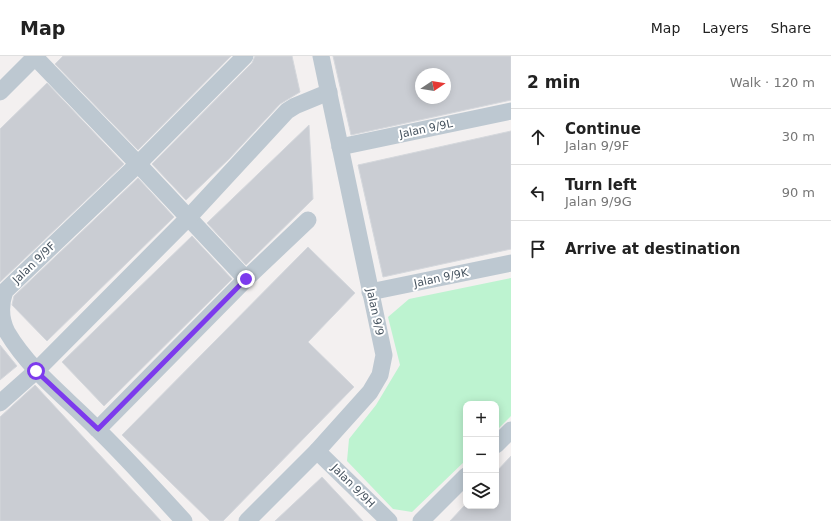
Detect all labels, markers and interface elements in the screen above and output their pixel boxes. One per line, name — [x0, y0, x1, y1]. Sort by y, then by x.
text: Map — [20, 17, 65, 39]
text: Map — [651, 20, 680, 36]
text: Layers — [702, 20, 749, 36]
text: Share — [771, 20, 811, 36]
north arrow — [415, 68, 451, 104]
text: 2 min — [527, 72, 580, 92]
text: Walk · 120 m — [730, 75, 815, 90]
street label: Jalan 9/9L — [397, 117, 455, 141]
text: Continue — [565, 120, 641, 138]
icon: ahead — [527, 126, 549, 148]
text: 30 m — [782, 129, 815, 144]
text: Jalan 9/9F — [565, 138, 629, 153]
text: Turn left — [565, 176, 637, 194]
icon: left — [527, 182, 549, 204]
text: 90 m — [782, 185, 815, 200]
text: Jalan 9/9G — [565, 194, 632, 209]
icon: arrive — [527, 238, 549, 260]
street label: Jalan 9/9F — [9, 239, 58, 287]
text: Arrive at destination — [565, 240, 740, 258]
street label: Jalan 9/9K — [412, 266, 470, 290]
route end — [237, 270, 255, 288]
street label: Jalan 9/9 — [363, 286, 386, 337]
route start — [27, 362, 45, 380]
map controls — [463, 401, 499, 509]
button: + — [463, 401, 499, 437]
button: − — [463, 437, 499, 473]
street label: Jalan 9/9H — [328, 461, 377, 510]
button: layers — [463, 473, 499, 509]

